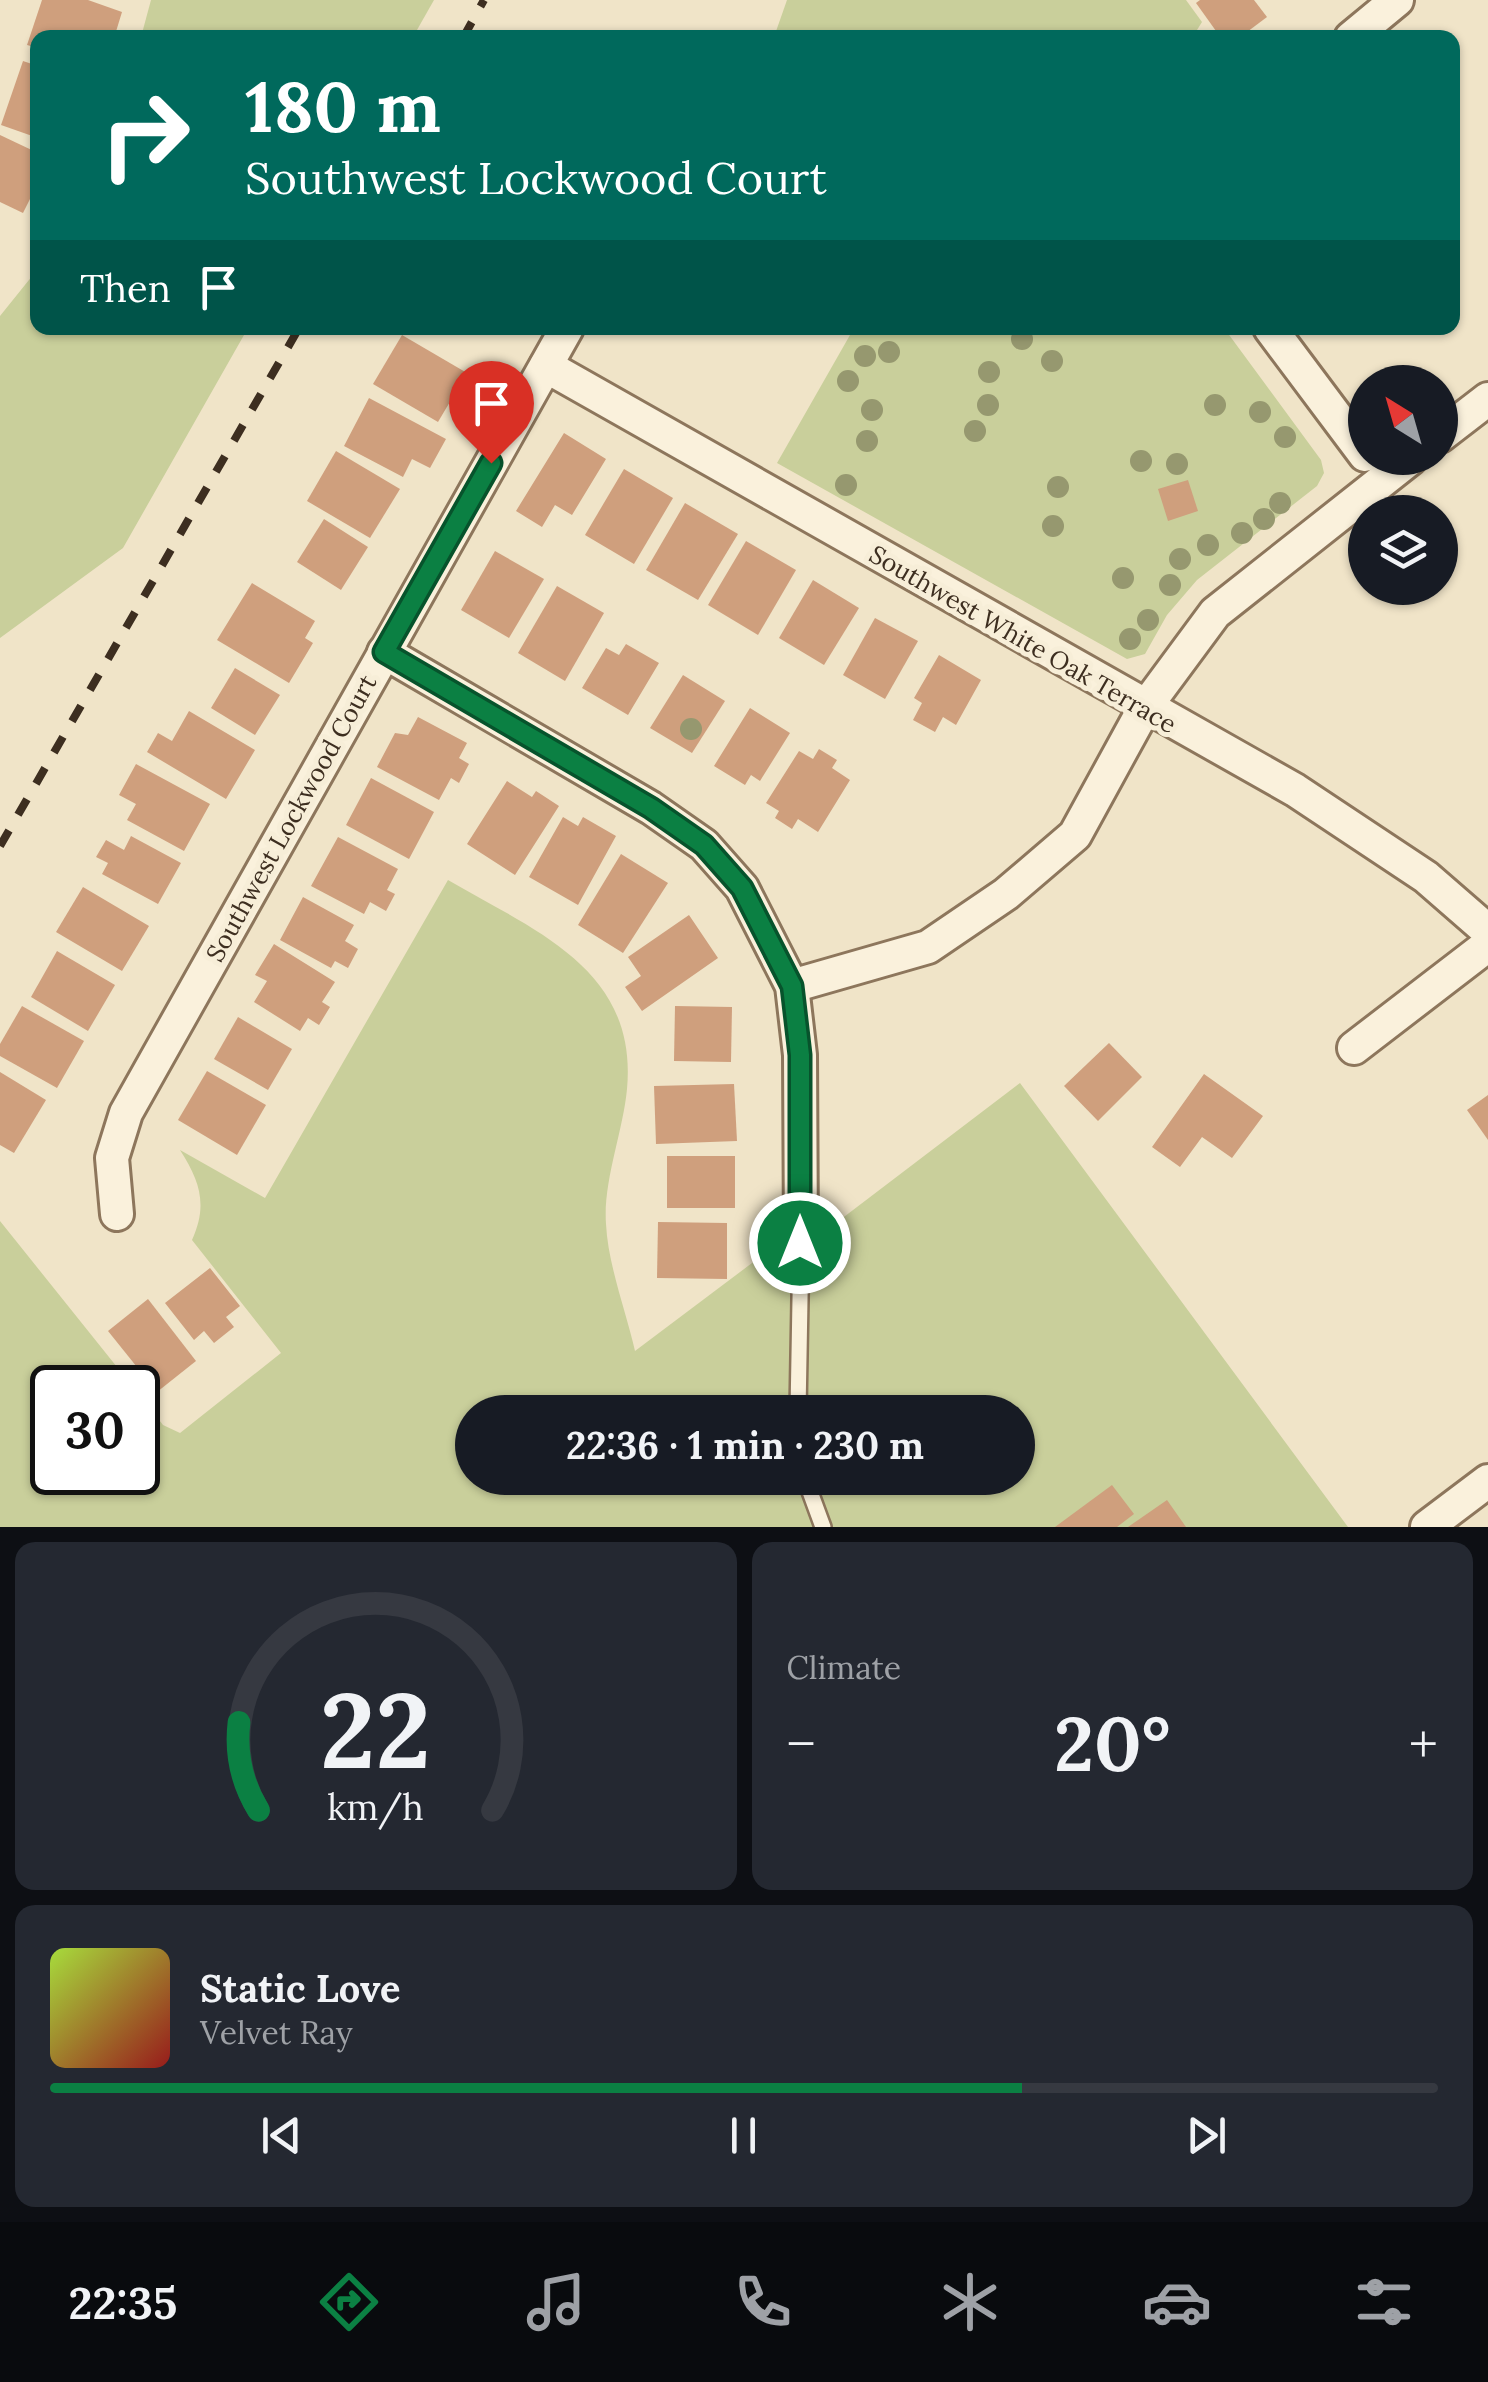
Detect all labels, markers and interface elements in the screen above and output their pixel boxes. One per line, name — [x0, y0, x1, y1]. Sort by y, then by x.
text: 180 m — [245, 62, 441, 151]
icon: right — [80, 70, 210, 200]
text: Southwest Lockwood Court — [245, 149, 827, 206]
icon: arrive — [191, 260, 246, 315]
text: Then — [80, 264, 171, 312]
pin — [449, 361, 534, 464]
north arrow — [1348, 365, 1458, 475]
map controls — [1348, 365, 1458, 605]
icon: arrive — [464, 376, 519, 431]
button: layers — [1348, 495, 1458, 605]
street label: Southwest White Oak Terrace — [864, 538, 1182, 740]
street label: Southwest Lockwood Court — [199, 669, 384, 967]
position arrow — [748, 1191, 852, 1295]
speed limit sign: 30 — [30, 1365, 160, 1495]
text: 22:36 · 1 min · 230 m — [566, 1421, 924, 1469]
text: Climate — [787, 1647, 901, 1688]
text: 22 — [320, 1663, 431, 1796]
text: 20° — [1054, 1696, 1170, 1792]
text: − — [787, 1709, 816, 1779]
text: + — [1409, 1709, 1438, 1779]
text: km/h — [327, 1784, 424, 1830]
text: Static Love — [200, 1964, 400, 2012]
text: Velvet Ray — [200, 2012, 353, 2053]
icon: previous — [254, 2108, 309, 2163]
icon: pause — [716, 2108, 771, 2163]
icon: next — [1179, 2108, 1234, 2163]
icon: directions — [314, 2267, 384, 2337]
icon: music — [521, 2267, 591, 2337]
icon: phone — [728, 2267, 798, 2337]
icon: climate — [935, 2267, 1005, 2337]
icon: car — [1142, 2267, 1212, 2337]
icon: filters — [1349, 2267, 1419, 2337]
text: 22:35 — [69, 2274, 177, 2331]

